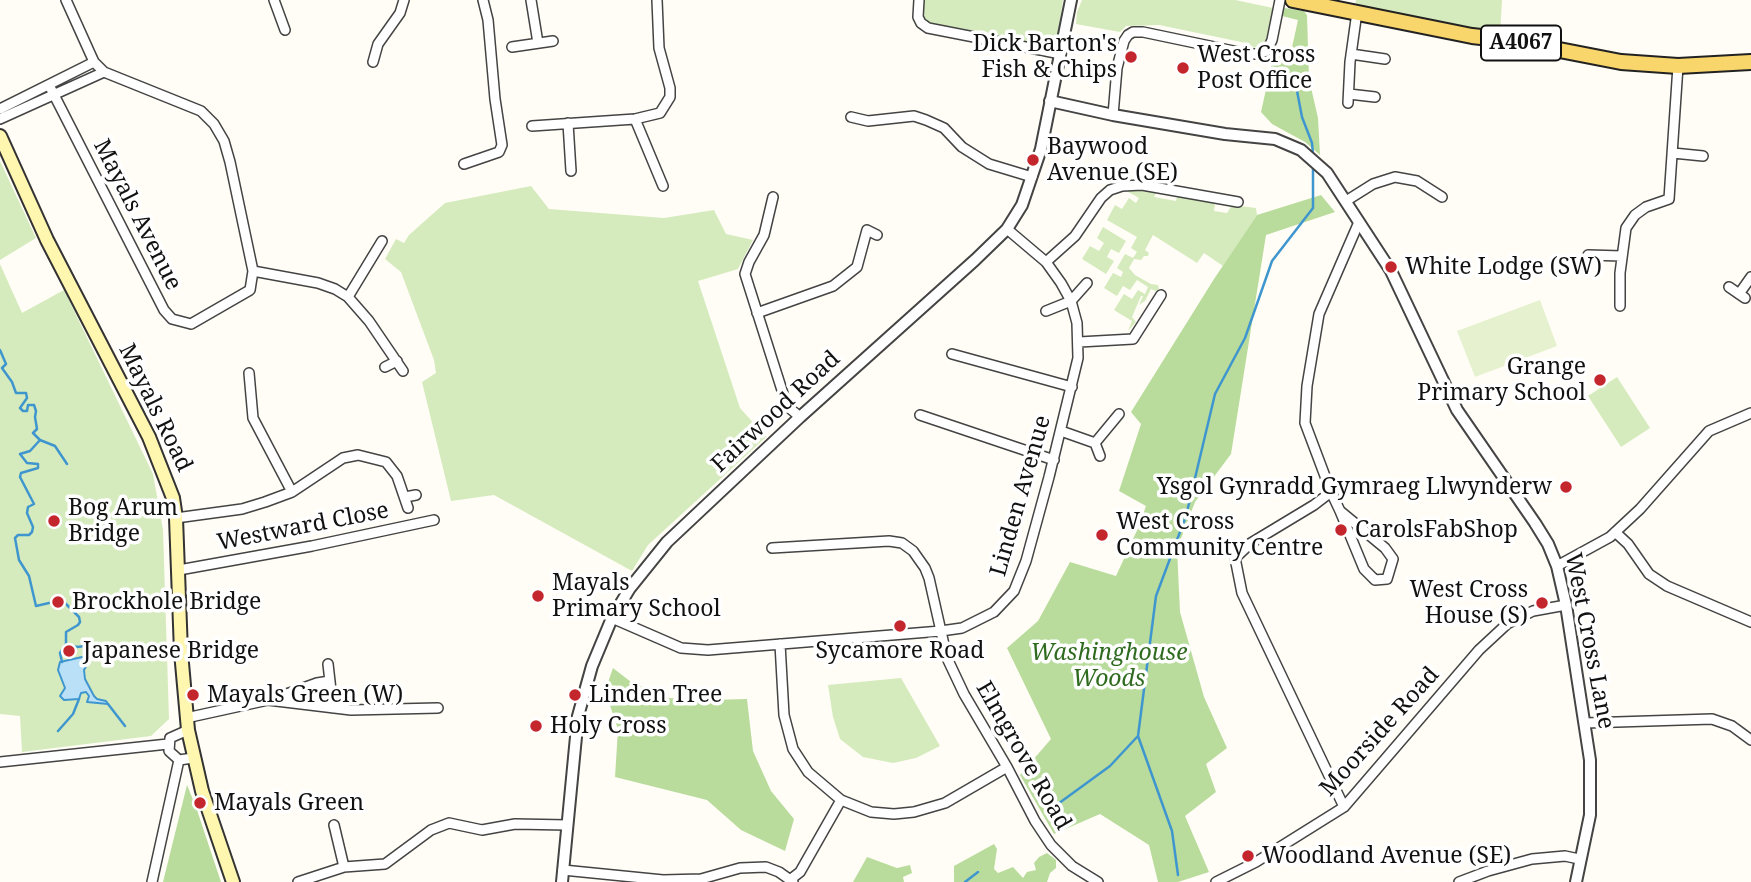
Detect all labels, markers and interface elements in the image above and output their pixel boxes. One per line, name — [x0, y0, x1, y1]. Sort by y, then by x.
road number: A4067 — [1481, 26, 1561, 60]
place label: Dick Barton's Fish & Chips — [973, 30, 1117, 84]
place label: West Cross Post Office — [1197, 41, 1315, 95]
marker: Dick Barton's Fish & Chips — [1123, 49, 1139, 65]
marker: West Cross Post Office — [1175, 60, 1191, 76]
place label: Baywood Avenue (SE) — [1047, 133, 1178, 187]
street label: Mayals Avenue — [87, 135, 187, 295]
marker: Baywood Avenue (SE) — [1025, 152, 1041, 168]
place label: White Lodge (SW) — [1405, 253, 1602, 281]
marker: White Lodge (SW) — [1383, 259, 1399, 275]
street label: Mayals Road — [112, 340, 198, 476]
street label: Fairwood Road — [706, 345, 846, 479]
place label: Grange Primary School — [1417, 353, 1586, 407]
marker: Grange Primary School — [1592, 372, 1608, 388]
street label: Linden Avenue — [985, 412, 1057, 580]
place label: Ysgol Gynradd Gymraeg Llwynderw — [1157, 473, 1552, 501]
marker: Ysgol Gynradd Gymraeg Llwynderw — [1558, 479, 1574, 495]
place label: Bog Arum Bridge — [68, 494, 178, 548]
street label: Westward Close — [215, 497, 391, 557]
place label: West Cross Community Centre — [1116, 508, 1323, 562]
marker: Bog Arum Bridge — [46, 513, 62, 529]
place label: CarolsFabShop — [1355, 516, 1518, 544]
marker: CarolsFabShop — [1333, 522, 1349, 538]
marker: West Cross Community Centre — [1094, 527, 1110, 543]
street label: West Cross Lane — [1558, 551, 1620, 731]
place label: Mayals Primary School — [552, 569, 721, 623]
place label: West Cross House (S) — [1410, 576, 1528, 630]
place label: Brockhole Bridge — [72, 588, 261, 616]
marker: Mayals Primary School — [530, 588, 546, 604]
marker: Brockhole Bridge — [50, 594, 66, 610]
marker: West Cross House (S) — [1534, 595, 1550, 611]
marker: Sycamore Road — [892, 618, 908, 634]
place label: Japanese Bridge — [83, 637, 259, 665]
place label: Sycamore Road — [816, 637, 984, 665]
park label: Washinghouse Woods — [1031, 639, 1187, 693]
marker: Japanese Bridge — [61, 643, 77, 659]
street label: Moorside Road — [1315, 662, 1445, 802]
street label: Elmgrove Road — [969, 677, 1077, 835]
place label: Mayals Green (W) — [207, 681, 403, 709]
place label: Linden Tree — [589, 681, 722, 709]
marker: Mayals Green (W) — [185, 687, 201, 703]
marker: Linden Tree — [567, 687, 583, 703]
place label: Holy Cross — [550, 712, 667, 740]
marker: Holy Cross — [528, 718, 544, 734]
place label: Mayals Green — [214, 789, 364, 817]
marker: Mayals Green — [192, 795, 208, 811]
place label: Woodland Avenue (SE) — [1262, 842, 1511, 870]
marker: Woodland Avenue (SE) — [1240, 848, 1256, 864]

